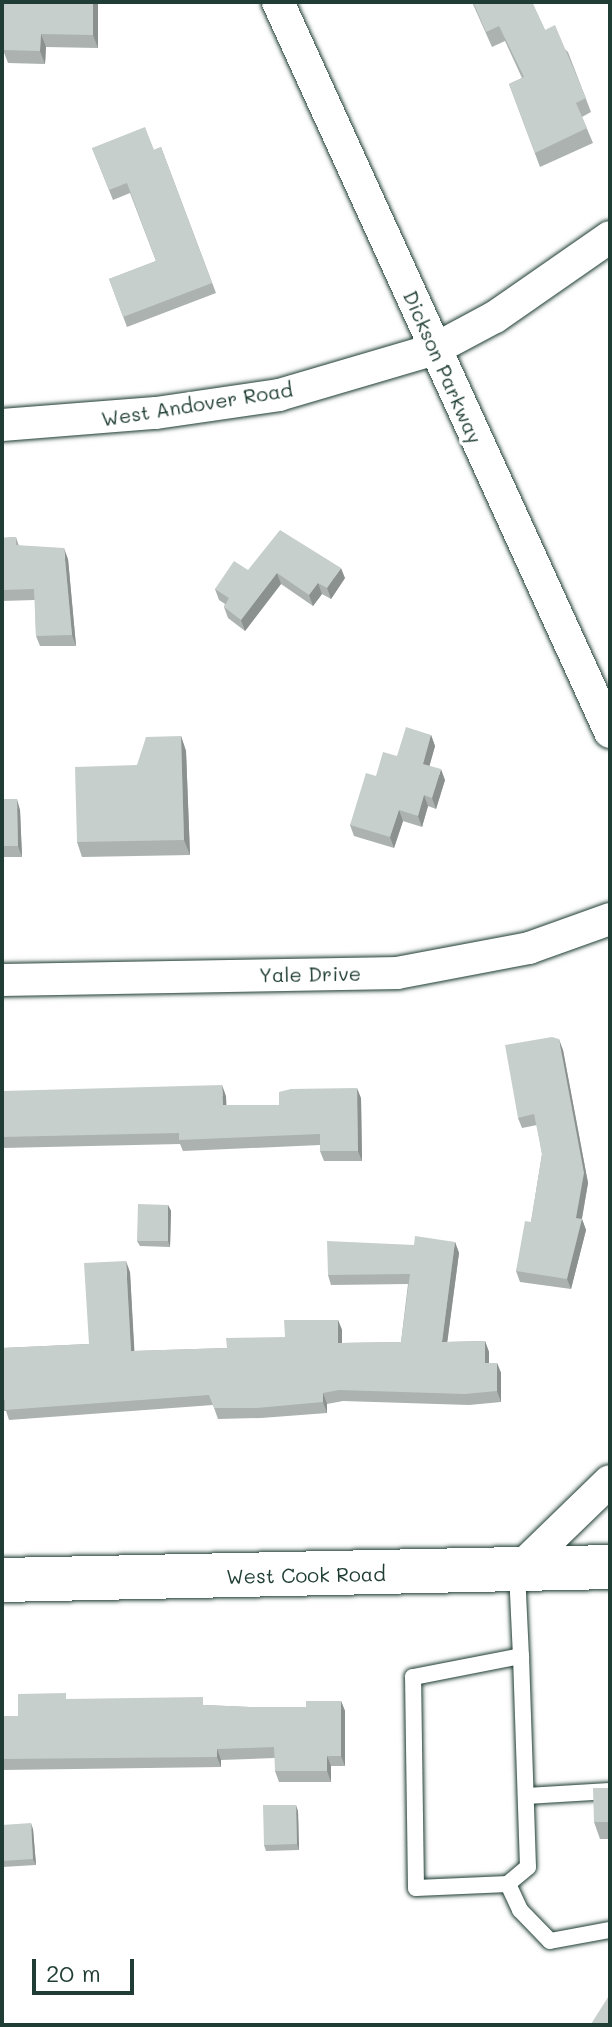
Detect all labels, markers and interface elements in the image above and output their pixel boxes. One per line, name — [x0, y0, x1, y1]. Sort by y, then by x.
street label: Dickson Parkway — [398, 287, 488, 447]
street label: West Andover Road — [100, 377, 294, 431]
street label: Yale Drive — [259, 961, 361, 987]
street label: West Cook Road — [226, 1562, 386, 1588]
scale bar — [36, 1943, 138, 1993]
text: 20 m — [46, 1957, 101, 1988]

